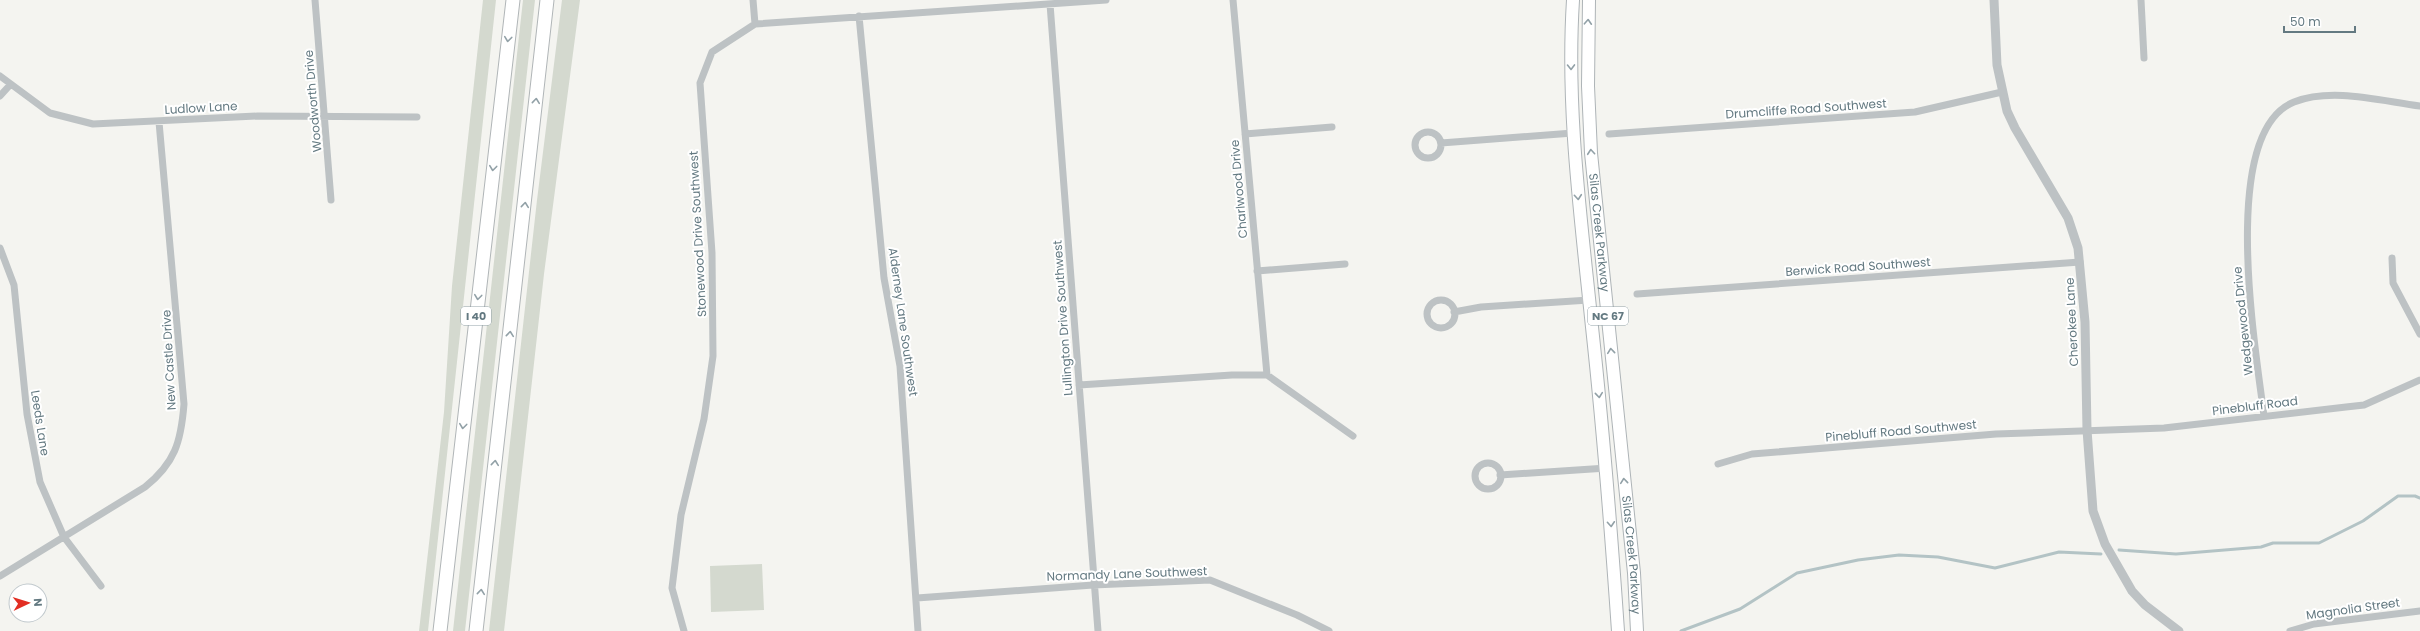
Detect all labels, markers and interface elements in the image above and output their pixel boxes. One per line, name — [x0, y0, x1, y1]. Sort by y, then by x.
scale bar — [2284, 8, 2355, 34]
text: 50 m — [2290, 13, 2321, 30]
one-way arrow — [1583, 19, 1592, 25]
one-way arrow — [504, 36, 513, 42]
street label: Woodworth Drive — [300, 49, 325, 153]
one-way arrow — [1567, 64, 1576, 70]
street label: Drumcliffe Road Southwest — [1725, 94, 1887, 123]
street label: Ludlow Lane — [164, 97, 238, 118]
one-way arrow — [531, 98, 540, 104]
street label: Charlwood Drive — [1226, 139, 1251, 239]
one-way arrow — [1587, 149, 1596, 155]
street label: Stonewood Drive Southwest — [685, 151, 710, 318]
one-way arrow — [489, 165, 498, 171]
street label: Silas Creek Parkway — [1585, 172, 1614, 293]
one-way arrow — [1574, 194, 1583, 200]
one-way arrow — [520, 202, 529, 208]
street label: Lullington Drive Southwest — [1049, 240, 1076, 396]
street label: Alderney Lane Southwest — [885, 246, 922, 397]
street label: Berwick Road Southwest — [1785, 253, 1931, 280]
street label: Wedgewood Drive — [2228, 266, 2257, 376]
street label: Cherokee Lane — [2061, 277, 2082, 367]
one-way arrow — [474, 294, 483, 300]
road number: I 40 — [461, 307, 491, 325]
road number: NC 67 — [1588, 307, 1628, 325]
street label: New Castle Drive — [157, 309, 180, 411]
one-way arrow — [505, 331, 514, 337]
one-way arrow — [1607, 348, 1616, 354]
street label: Leeds Lane — [27, 389, 54, 457]
one-way arrow — [1595, 392, 1604, 398]
street label: Pinebluff Road — [2211, 392, 2299, 419]
street label: Pinebluff Road Southwest — [1825, 415, 1977, 446]
one-way arrow — [459, 423, 468, 429]
one-way arrow — [491, 460, 500, 466]
one-way arrow — [1620, 478, 1629, 484]
street label: Silas Creek Parkway — [1618, 495, 1645, 615]
one-way arrow — [1606, 521, 1615, 527]
street label: Normandy Lane Southwest — [1046, 562, 1208, 585]
north arrow — [8, 583, 48, 623]
one-way arrow — [476, 589, 485, 595]
street label: Magnolia Street — [2305, 594, 2401, 623]
text: N — [30, 598, 46, 607]

